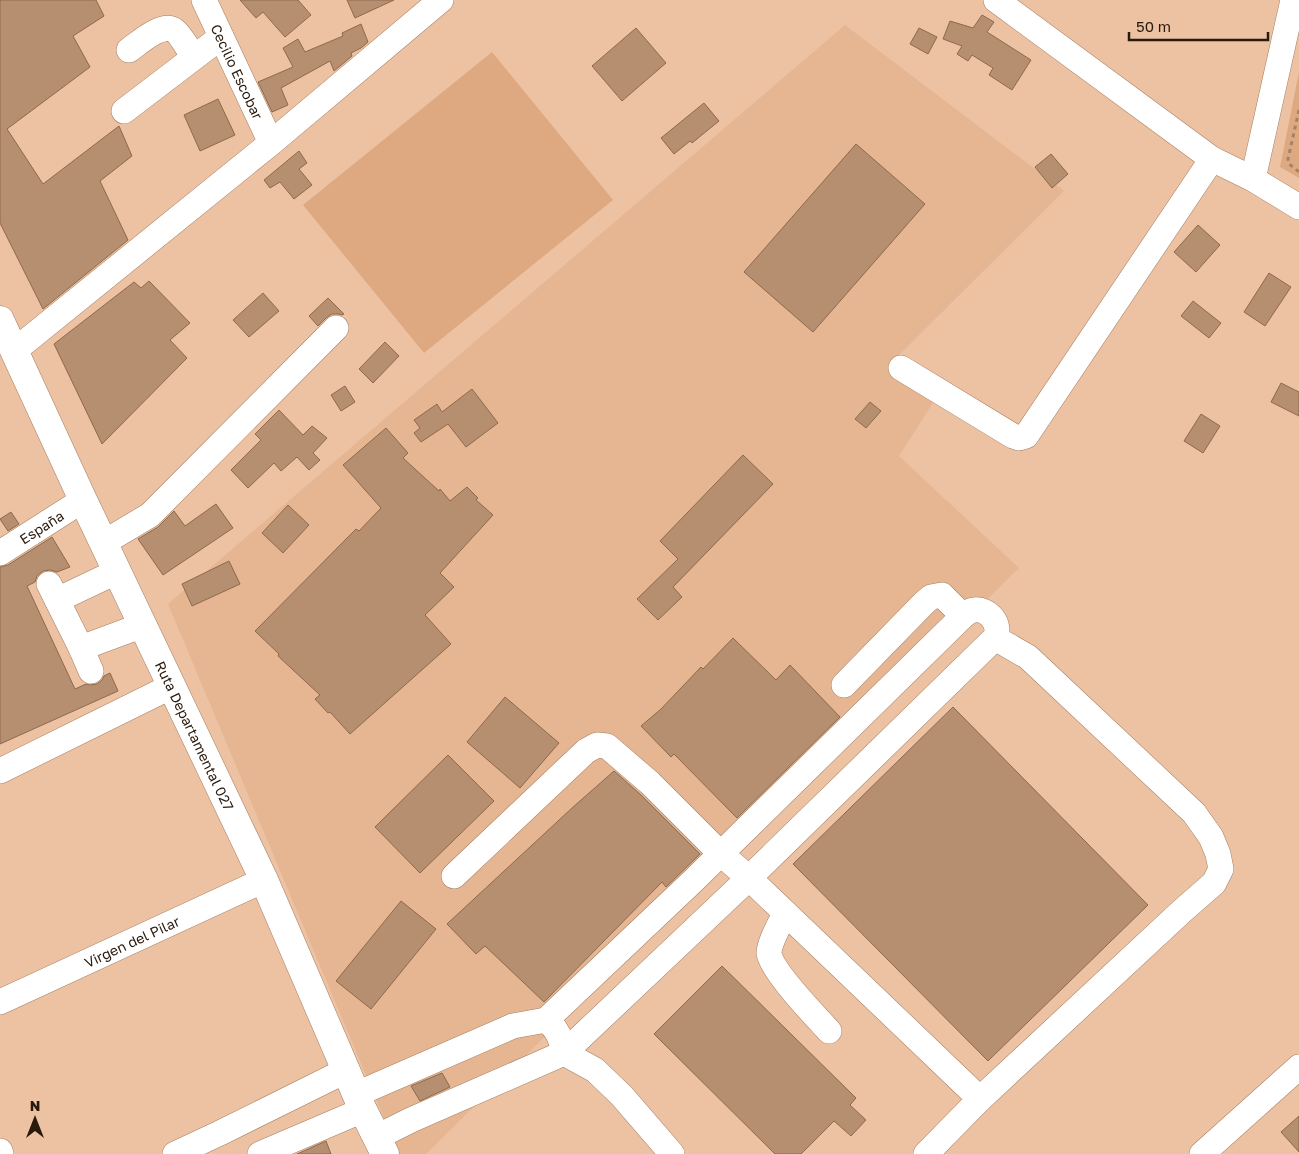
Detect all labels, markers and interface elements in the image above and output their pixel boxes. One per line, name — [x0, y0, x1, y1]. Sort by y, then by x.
scale bar — [1129, 10, 1268, 42]
text: 50 m — [1136, 17, 1171, 35]
street label: Cecilio Escobar — [208, 21, 267, 122]
street label: España — [16, 506, 67, 547]
street label: Ruta Departamental 027 — [152, 658, 238, 813]
street label: Virgen del Pilar — [81, 912, 182, 970]
north arrow — [10, 1094, 60, 1144]
text: N — [30, 1097, 40, 1114]

